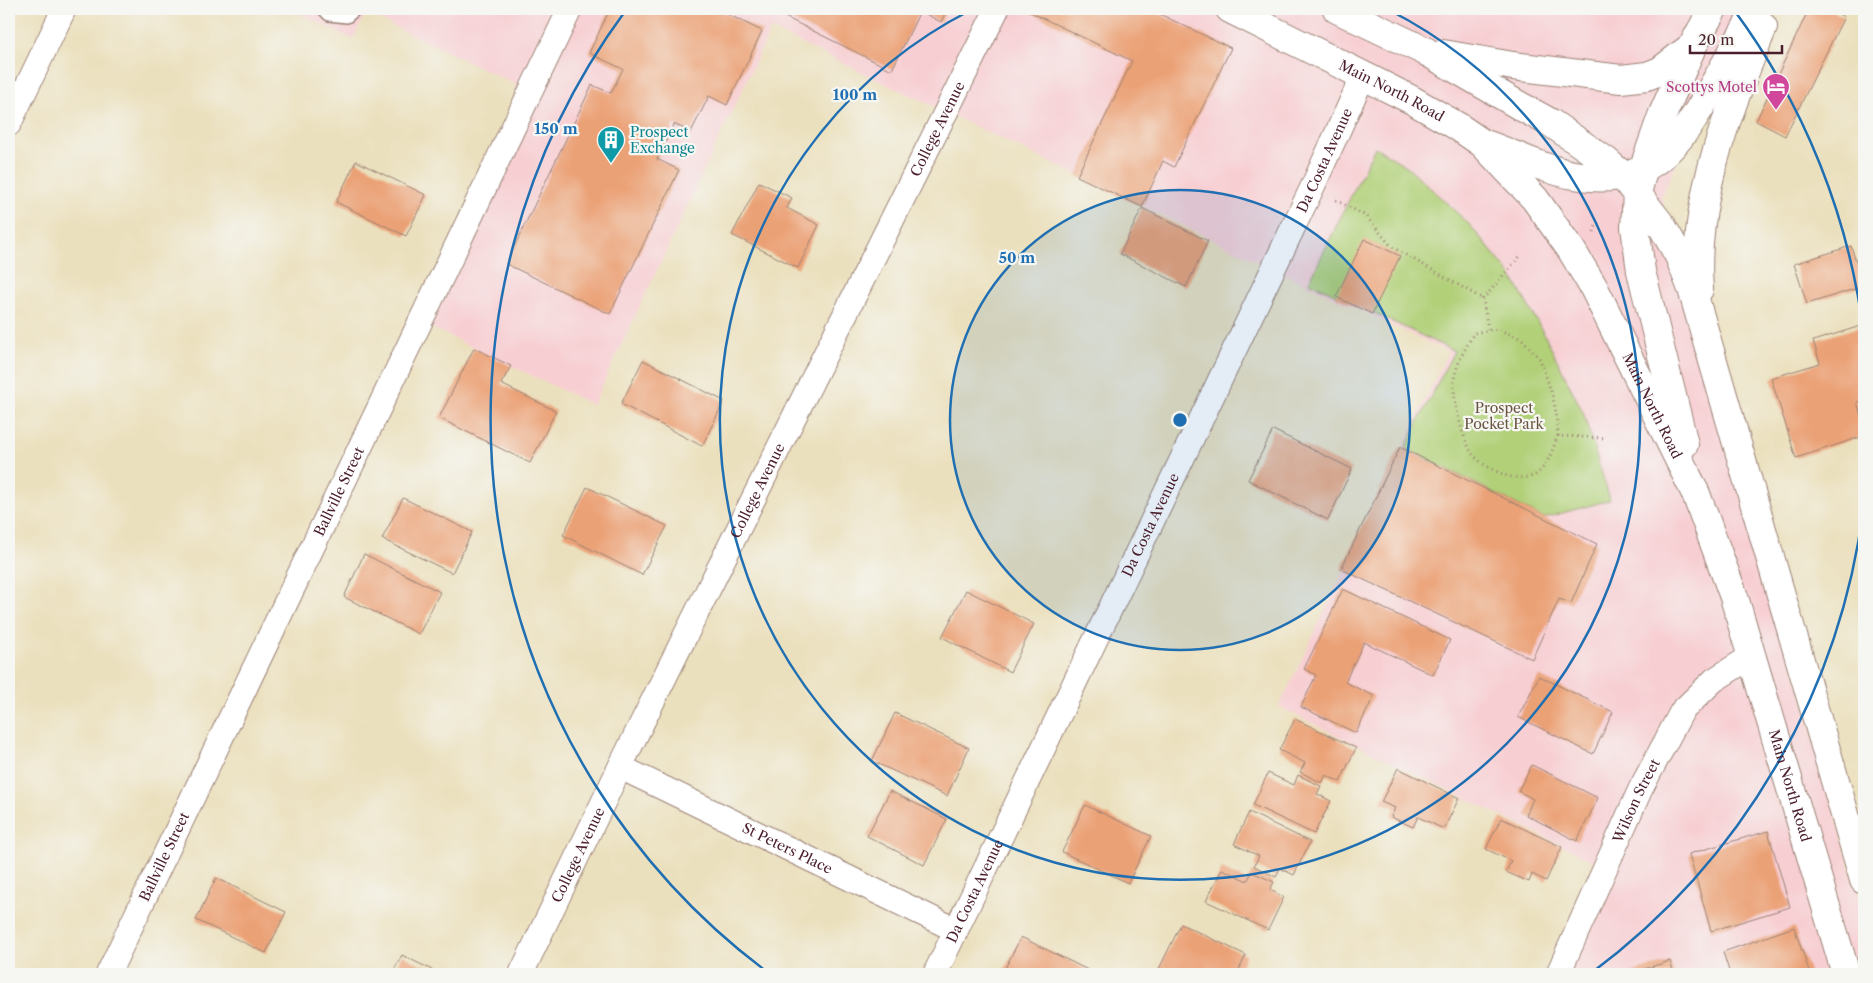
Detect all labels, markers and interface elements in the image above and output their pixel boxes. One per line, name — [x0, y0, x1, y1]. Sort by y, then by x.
scale bar — [1690, 22, 1783, 54]
text: 20 m — [1698, 30, 1734, 49]
street label: Main North Road — [1336, 56, 1448, 126]
hotel icon: Scottys Motel — [1761, 72, 1791, 111]
street label: College Avenue — [906, 78, 969, 179]
place label: Scottys Motel — [1666, 78, 1757, 96]
text: 100 m — [833, 85, 877, 104]
street label: Da Costa Avenue — [1293, 105, 1356, 215]
text: 150 m — [534, 119, 578, 138]
place label: Prospect Exchange — [630, 123, 695, 157]
building icon: Prospect Exchange — [596, 125, 626, 164]
text: 50 m — [999, 248, 1035, 267]
street label: Main North Road — [1618, 350, 1686, 462]
park label: Prospect Pocket Park — [1464, 399, 1545, 433]
centre of rings — [1171, 411, 1189, 429]
street label: College Avenue — [726, 440, 789, 541]
street label: Ballville Street — [310, 444, 368, 539]
street label: Da Costa Avenue — [1118, 470, 1183, 580]
street label: Main North Road — [1765, 727, 1815, 844]
street label: Wilson Street — [1608, 756, 1664, 846]
street label: College Avenue — [547, 804, 609, 906]
street label: Ballville Street — [135, 809, 193, 904]
street label: St Peters Place — [739, 819, 836, 878]
street label: Da Costa Avenue — [942, 836, 1007, 946]

